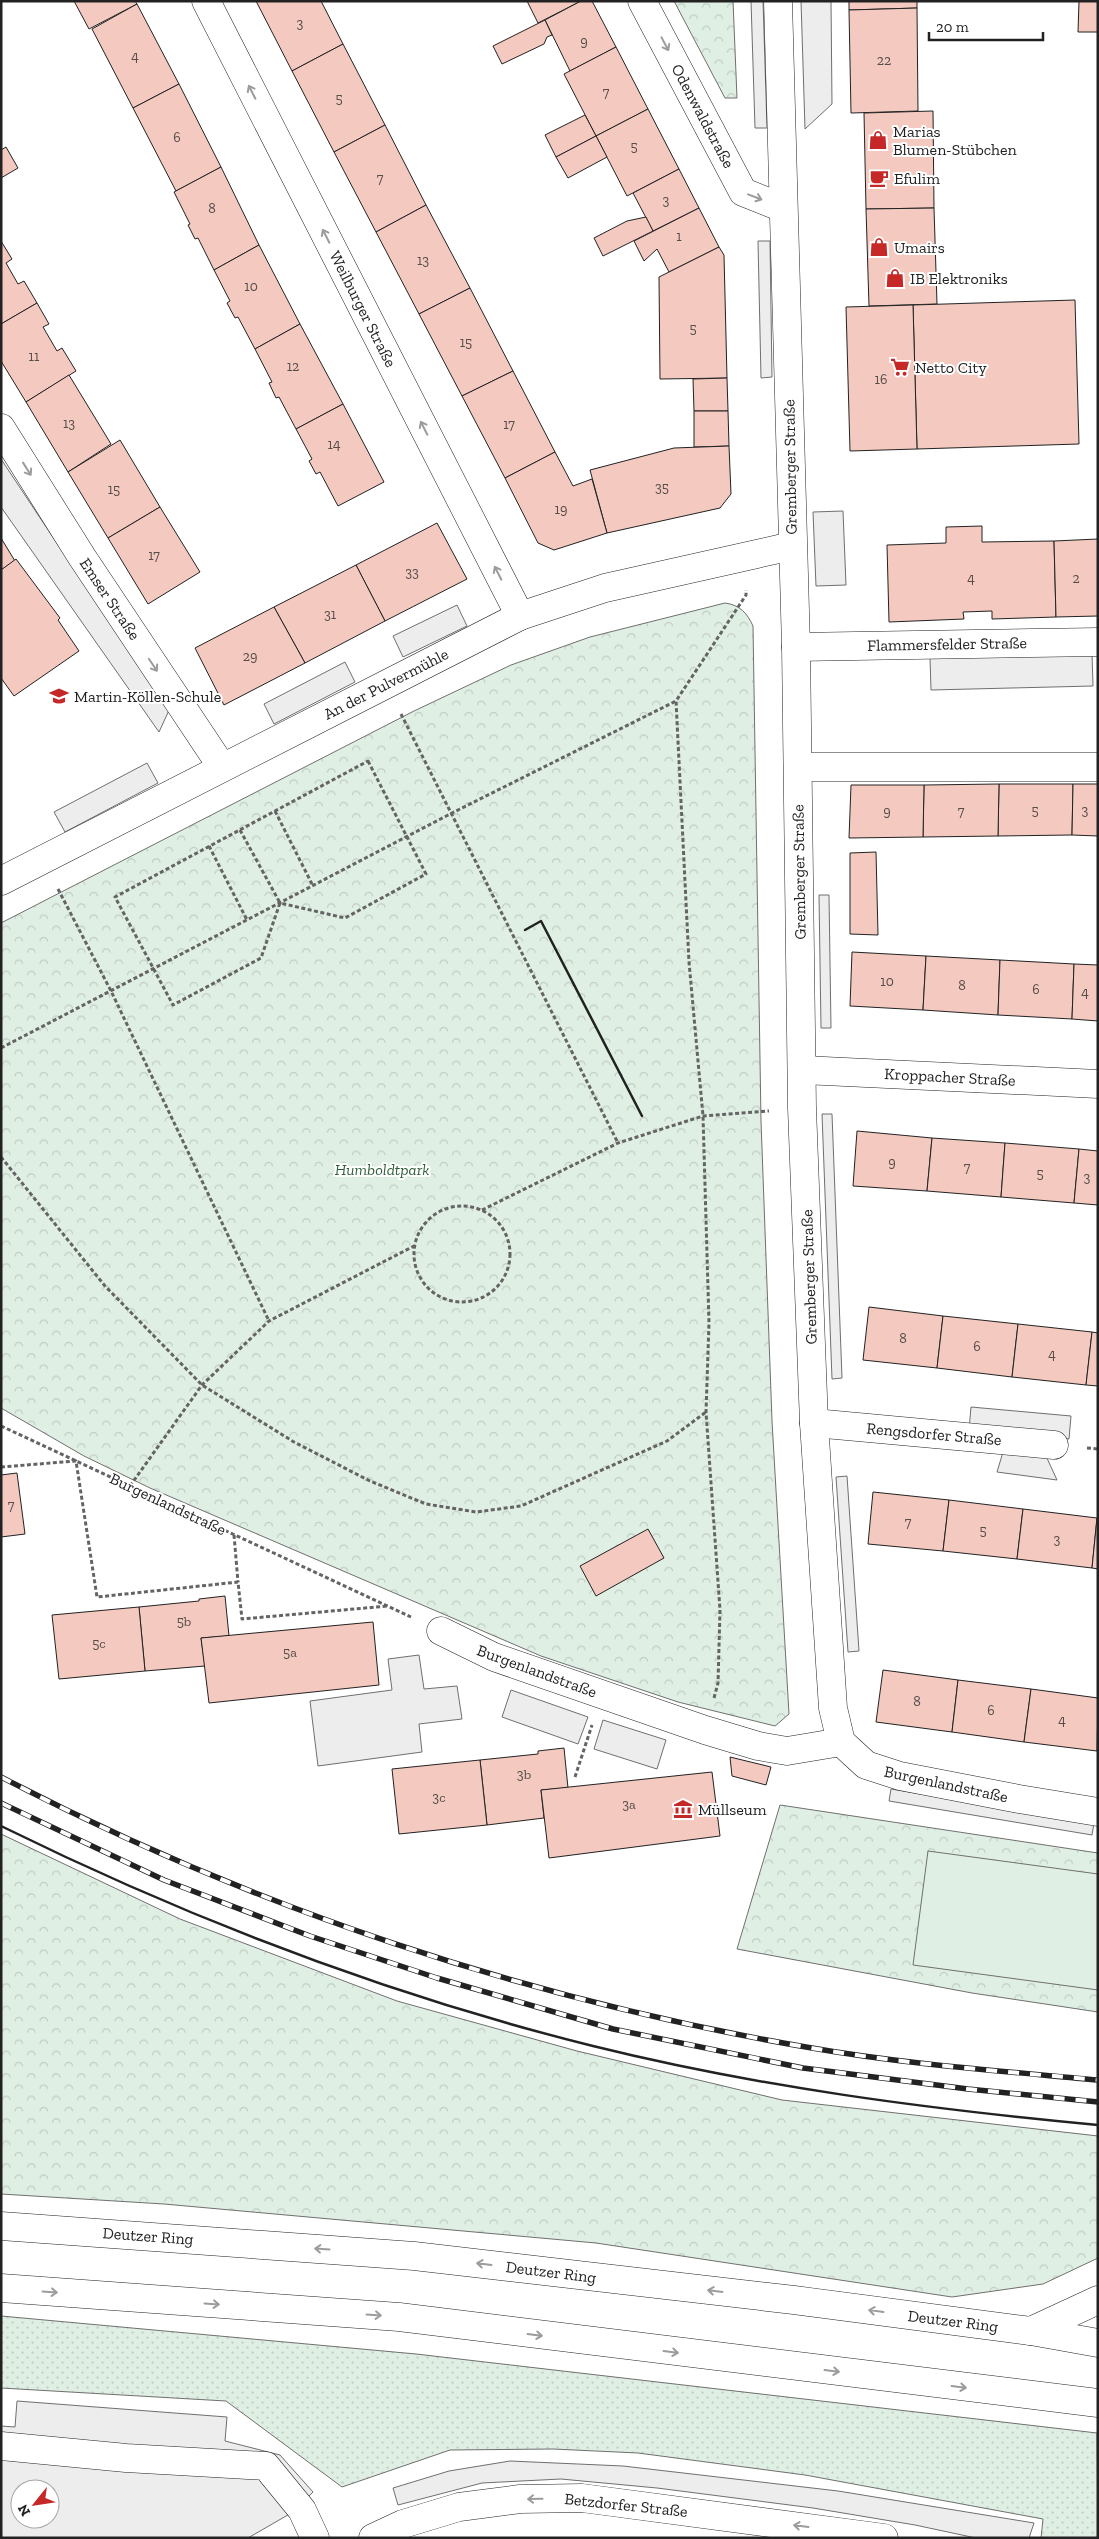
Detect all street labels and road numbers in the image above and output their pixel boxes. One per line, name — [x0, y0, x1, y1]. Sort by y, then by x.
street label: Odenwaldstraße — [668, 61, 738, 171]
street label: Weilburger Straße — [325, 248, 401, 370]
street label: Gremberger Straße — [779, 399, 801, 535]
street label: Emser Straße — [76, 554, 144, 644]
street label: Flammersfelder Straße — [867, 633, 1027, 655]
street label: An der Pulvermühle — [320, 644, 452, 724]
street label: Gremberger Straße — [788, 804, 810, 940]
street label: Kroppacher Straße — [884, 1064, 1016, 1090]
street label: Gremberger Straße — [797, 1209, 821, 1345]
street label: Rengsdorfer Straße — [866, 1419, 1002, 1449]
street label: Burgenlandstraße — [107, 1469, 229, 1539]
street label: Burgenlandstraße — [474, 1641, 600, 1701]
street label: Burgenlandstraße — [882, 1762, 1010, 1806]
street label: Deutzer Ring — [102, 2223, 194, 2249]
street label: Deutzer Ring — [505, 2257, 598, 2287]
street label: Deutzer Ring — [907, 2306, 1000, 2336]
street label: Betzdorfer Straße — [563, 2489, 689, 2521]

